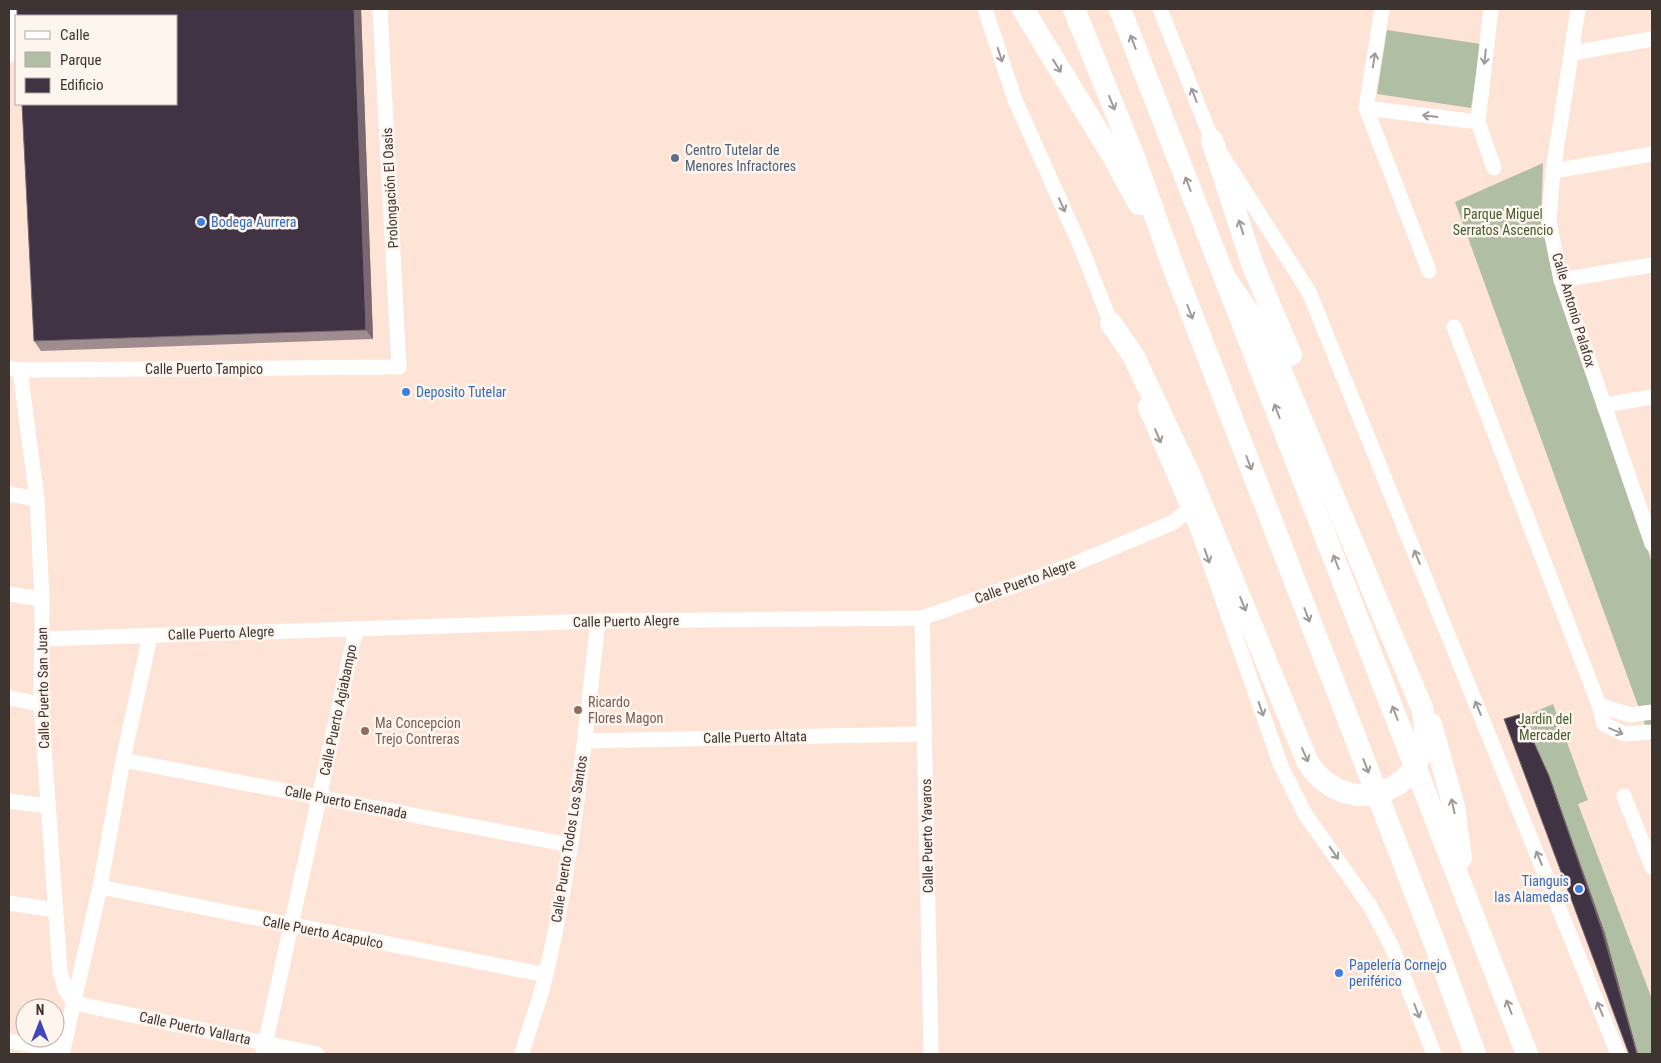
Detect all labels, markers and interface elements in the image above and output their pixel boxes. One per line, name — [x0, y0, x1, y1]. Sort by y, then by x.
legend — [15, 15, 178, 105]
text: Calle — [60, 26, 90, 44]
one-way arrow — [1128, 35, 1137, 50]
one-way arrow — [996, 47, 1005, 62]
one-way arrow — [1480, 49, 1490, 65]
text: Parque — [60, 51, 102, 69]
one-way arrow — [1370, 52, 1380, 68]
one-way arrow — [1051, 59, 1062, 73]
text: Edificio — [60, 76, 103, 94]
one-way arrow — [1189, 88, 1198, 103]
one-way arrow — [1108, 95, 1117, 110]
one-way arrow — [1422, 111, 1438, 121]
street label: Prolongación El Oasis — [379, 127, 401, 249]
place label: Centro Tutelar de Menores Infractores — [685, 142, 796, 174]
marker: Centro Tutelar de Menores Infractores — [669, 152, 681, 164]
one-way arrow — [1183, 177, 1192, 192]
one-way arrow — [1058, 197, 1068, 212]
park label: Parque Miguel Serratos Ascencio — [1453, 206, 1553, 238]
place label: Bodega Aurrera — [211, 214, 296, 230]
marker: Bodega Aurrera — [195, 216, 207, 228]
one-way arrow — [1235, 219, 1245, 235]
street label: Calle Antonio Palafox — [1549, 251, 1599, 369]
one-way arrow — [1186, 304, 1195, 319]
street label: Calle Puerto Tampico — [145, 361, 263, 377]
place label: Deposito Tutelar — [416, 384, 506, 400]
marker: Deposito Tutelar — [400, 386, 412, 398]
one-way arrow — [1271, 404, 1281, 419]
one-way arrow — [1154, 428, 1163, 443]
one-way arrow — [1245, 455, 1254, 470]
one-way arrow — [1203, 547, 1212, 563]
one-way arrow — [1411, 550, 1421, 565]
street label: Calle Puerto Alegre — [972, 555, 1078, 607]
one-way arrow — [1331, 555, 1340, 570]
one-way arrow — [1238, 596, 1248, 611]
one-way arrow — [1303, 607, 1313, 622]
street label: Calle Puerto Alegre — [573, 612, 680, 630]
street label: Calle Puerto Alegre — [168, 623, 275, 643]
street label: Calle Puerto San Juan — [34, 627, 52, 749]
street label: Calle Puerto Agiabampo — [316, 643, 360, 777]
place label: Ricardo Flores Magon — [588, 694, 663, 726]
one-way arrow — [1257, 701, 1266, 716]
one-way arrow — [1473, 701, 1482, 716]
marker: Ricardo Flores Magon — [572, 704, 584, 716]
one-way arrow — [1390, 706, 1399, 721]
park label: Jardin del Mercader — [1518, 711, 1572, 743]
place label: Ma Concepcion Trejo Contreras — [375, 715, 461, 747]
marker: Ma Concepcion Trejo Contreras — [359, 725, 371, 737]
one-way arrow — [1608, 726, 1623, 736]
street label: Calle Puerto Altata — [703, 728, 807, 746]
one-way arrow — [1300, 747, 1310, 762]
street label: Calle Puerto Todos Los Santos — [548, 754, 590, 924]
one-way arrow — [1362, 758, 1371, 774]
street label: Calle Puerto Yavaros — [918, 779, 936, 893]
street label: Calle Puerto Ensenada — [283, 782, 409, 822]
one-way arrow — [1448, 799, 1457, 815]
one-way arrow — [1328, 846, 1339, 860]
one-way arrow — [1534, 851, 1543, 866]
place label: Tianguis las Alamedas — [1494, 873, 1569, 905]
marker: Tianguis las Alamedas — [1573, 883, 1585, 895]
street label: Calle Puerto Acapulco — [261, 912, 385, 952]
place label: Papelería Cornejo periférico — [1349, 957, 1447, 989]
marker: Papelería Cornejo periférico — [1333, 967, 1345, 979]
north arrow — [15, 998, 65, 1048]
one-way arrow — [1504, 1000, 1513, 1015]
text: N — [36, 1002, 44, 1018]
one-way arrow — [1595, 1002, 1604, 1017]
one-way arrow — [1414, 1004, 1423, 1019]
street label: Calle Puerto Vallarta — [138, 1008, 252, 1048]

